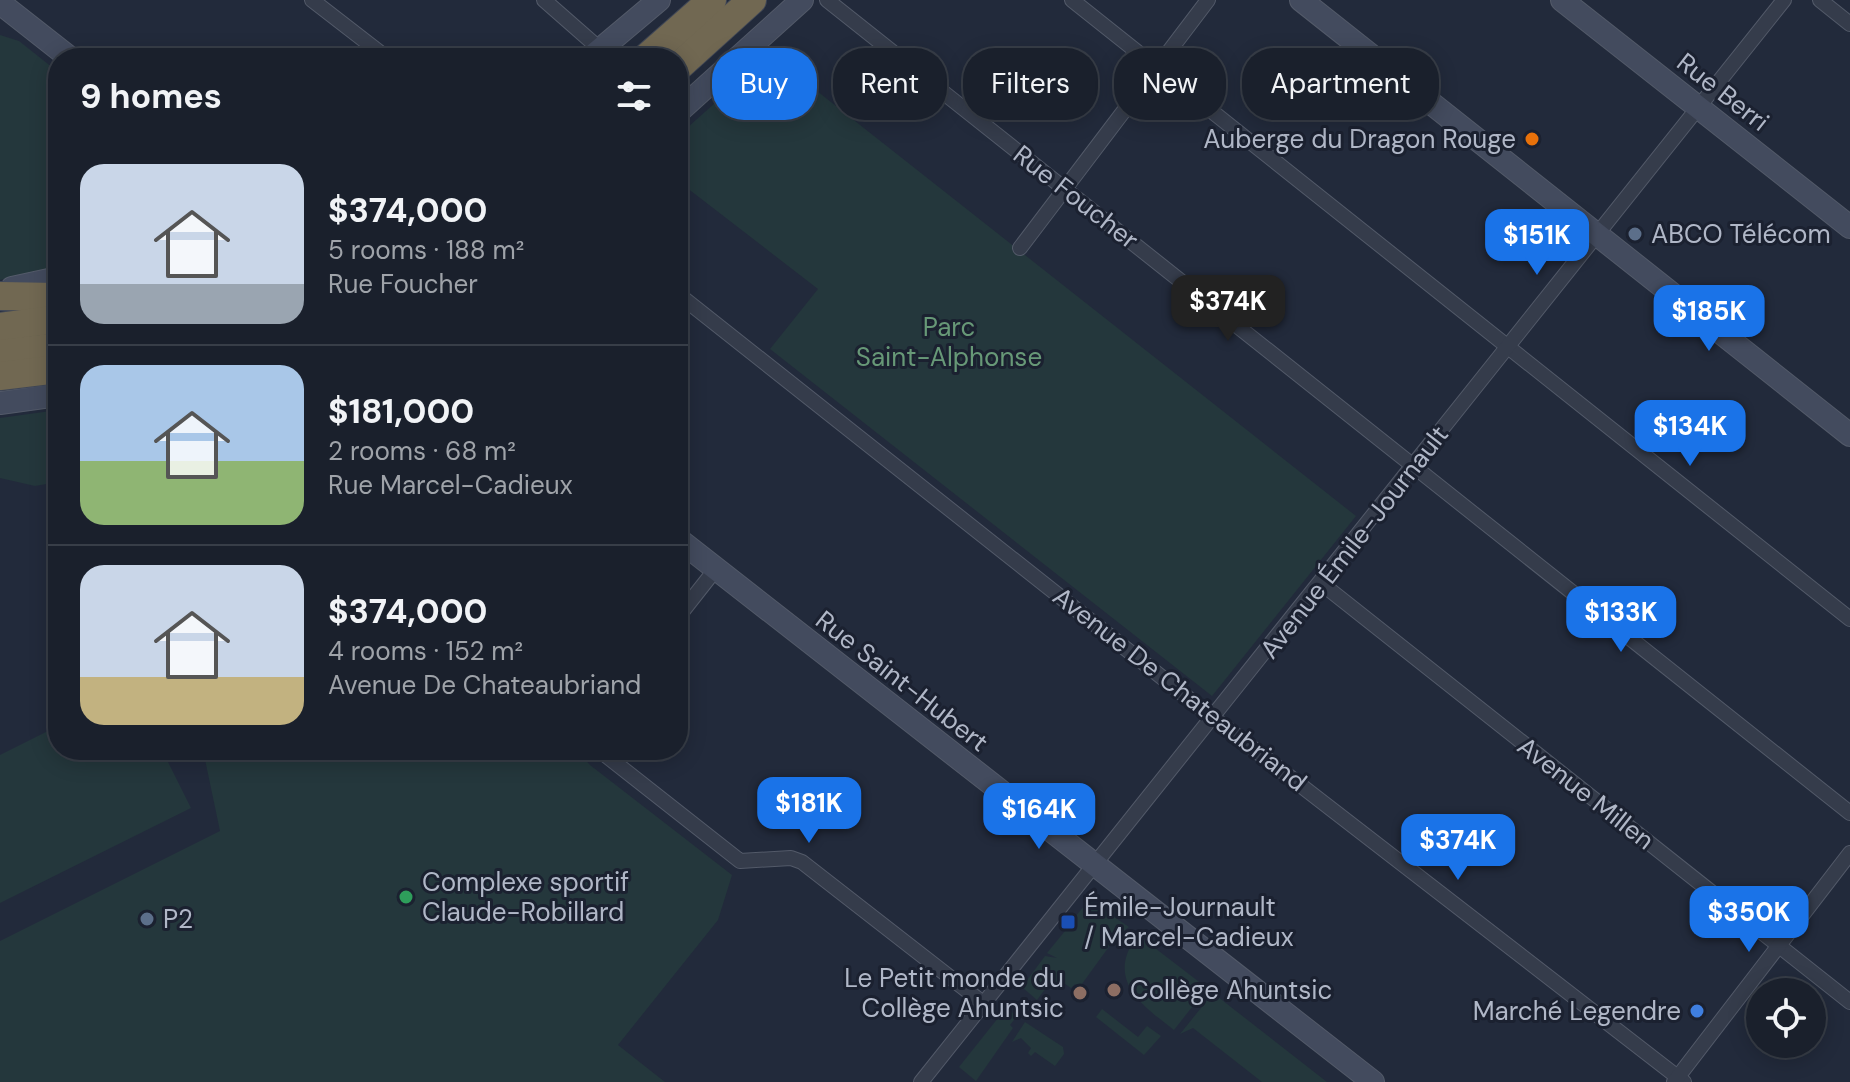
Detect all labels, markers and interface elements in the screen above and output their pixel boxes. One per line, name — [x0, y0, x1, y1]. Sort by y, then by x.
street label: Rue Berri — [1670, 45, 1776, 139]
chip: Buy — [712, 48, 817, 120]
chip: Rent — [833, 48, 947, 120]
chip: Filters — [963, 48, 1098, 120]
chip: New — [1114, 48, 1226, 120]
chip: Apartment — [1242, 48, 1439, 120]
text: 9 homes — [80, 74, 222, 119]
icon: filters — [612, 74, 656, 118]
place label: Auberge du Dragon Rouge — [1203, 122, 1516, 156]
marker: Auberge du Dragon Rouge — [1523, 130, 1541, 148]
street label: Rue Foucher — [1006, 137, 1146, 257]
text: $374,000 — [328, 188, 488, 233]
icon: home — [144, 196, 240, 292]
pin: $151K — [1481, 209, 1593, 277]
place label: ABCO Télécom — [1651, 217, 1831, 251]
text: $151K — [1503, 218, 1571, 252]
marker: ABCO Télécom — [1626, 225, 1644, 243]
text: 5 rooms · 188 m² — [328, 233, 524, 267]
text: Rue Foucher — [328, 267, 478, 301]
pin: $374K — [1172, 275, 1284, 343]
text: $374K — [1189, 284, 1267, 318]
pin: $185K — [1653, 285, 1765, 353]
text: $185K — [1672, 294, 1746, 328]
park label: Parc Saint-Alphonse — [856, 310, 1042, 374]
text: $181,000 — [328, 389, 474, 434]
icon: home — [144, 397, 240, 493]
pin: $134K — [1634, 400, 1746, 468]
text: $134K — [1653, 409, 1727, 443]
street label: Avenue Émile-Journault — [1252, 418, 1456, 666]
text: 2 rooms · 68 m² — [328, 434, 516, 468]
text: Rue Marcel-Cadieux — [328, 468, 573, 502]
street label: Avenue De Chateaubriand — [1046, 579, 1314, 799]
pin: $133K — [1565, 586, 1677, 654]
text: $374,000 — [328, 589, 488, 634]
text: $133K — [1584, 595, 1658, 629]
icon: home — [144, 597, 240, 693]
street label: Rue Saint-Hubert — [809, 603, 995, 759]
text: 4 rooms · 152 m² — [328, 634, 523, 668]
text: Avenue De Chateaubriand — [328, 668, 641, 702]
street label: Avenue Millen — [1511, 729, 1661, 857]
pin: $181K — [753, 777, 865, 845]
pin: $164K — [983, 783, 1095, 851]
text: $181K — [775, 786, 843, 820]
text: $164K — [1001, 792, 1077, 826]
pin: $374K — [1402, 814, 1514, 882]
text: $374K — [1419, 823, 1497, 857]
place label: Complexe sportif Claude-Robillard — [422, 865, 629, 929]
pin: $350K — [1693, 886, 1805, 954]
marker: Complexe sportif Claude-Robillard — [397, 888, 415, 906]
place label: Émile-Journault / Marcel-Cadieux — [1084, 890, 1294, 954]
text: $350K — [1708, 895, 1790, 929]
place label: P2 — [163, 902, 193, 936]
marker: P2 — [138, 910, 156, 928]
marker: Émile-Journault / Marcel-Cadieux — [1059, 913, 1077, 931]
place label: Le Petit monde du Collège Ahuntsic — [844, 961, 1064, 1025]
place label: Collège Ahuntsic — [1130, 973, 1332, 1007]
map controls — [1746, 978, 1826, 1058]
button: locate — [1746, 978, 1826, 1058]
marker: Collège Ahuntsic — [1105, 981, 1123, 999]
marker: Le Petit monde du Collège Ahuntsic — [1071, 984, 1089, 1002]
place label: Marché Legendre — [1473, 994, 1681, 1028]
marker: Marché Legendre — [1688, 1002, 1706, 1020]

